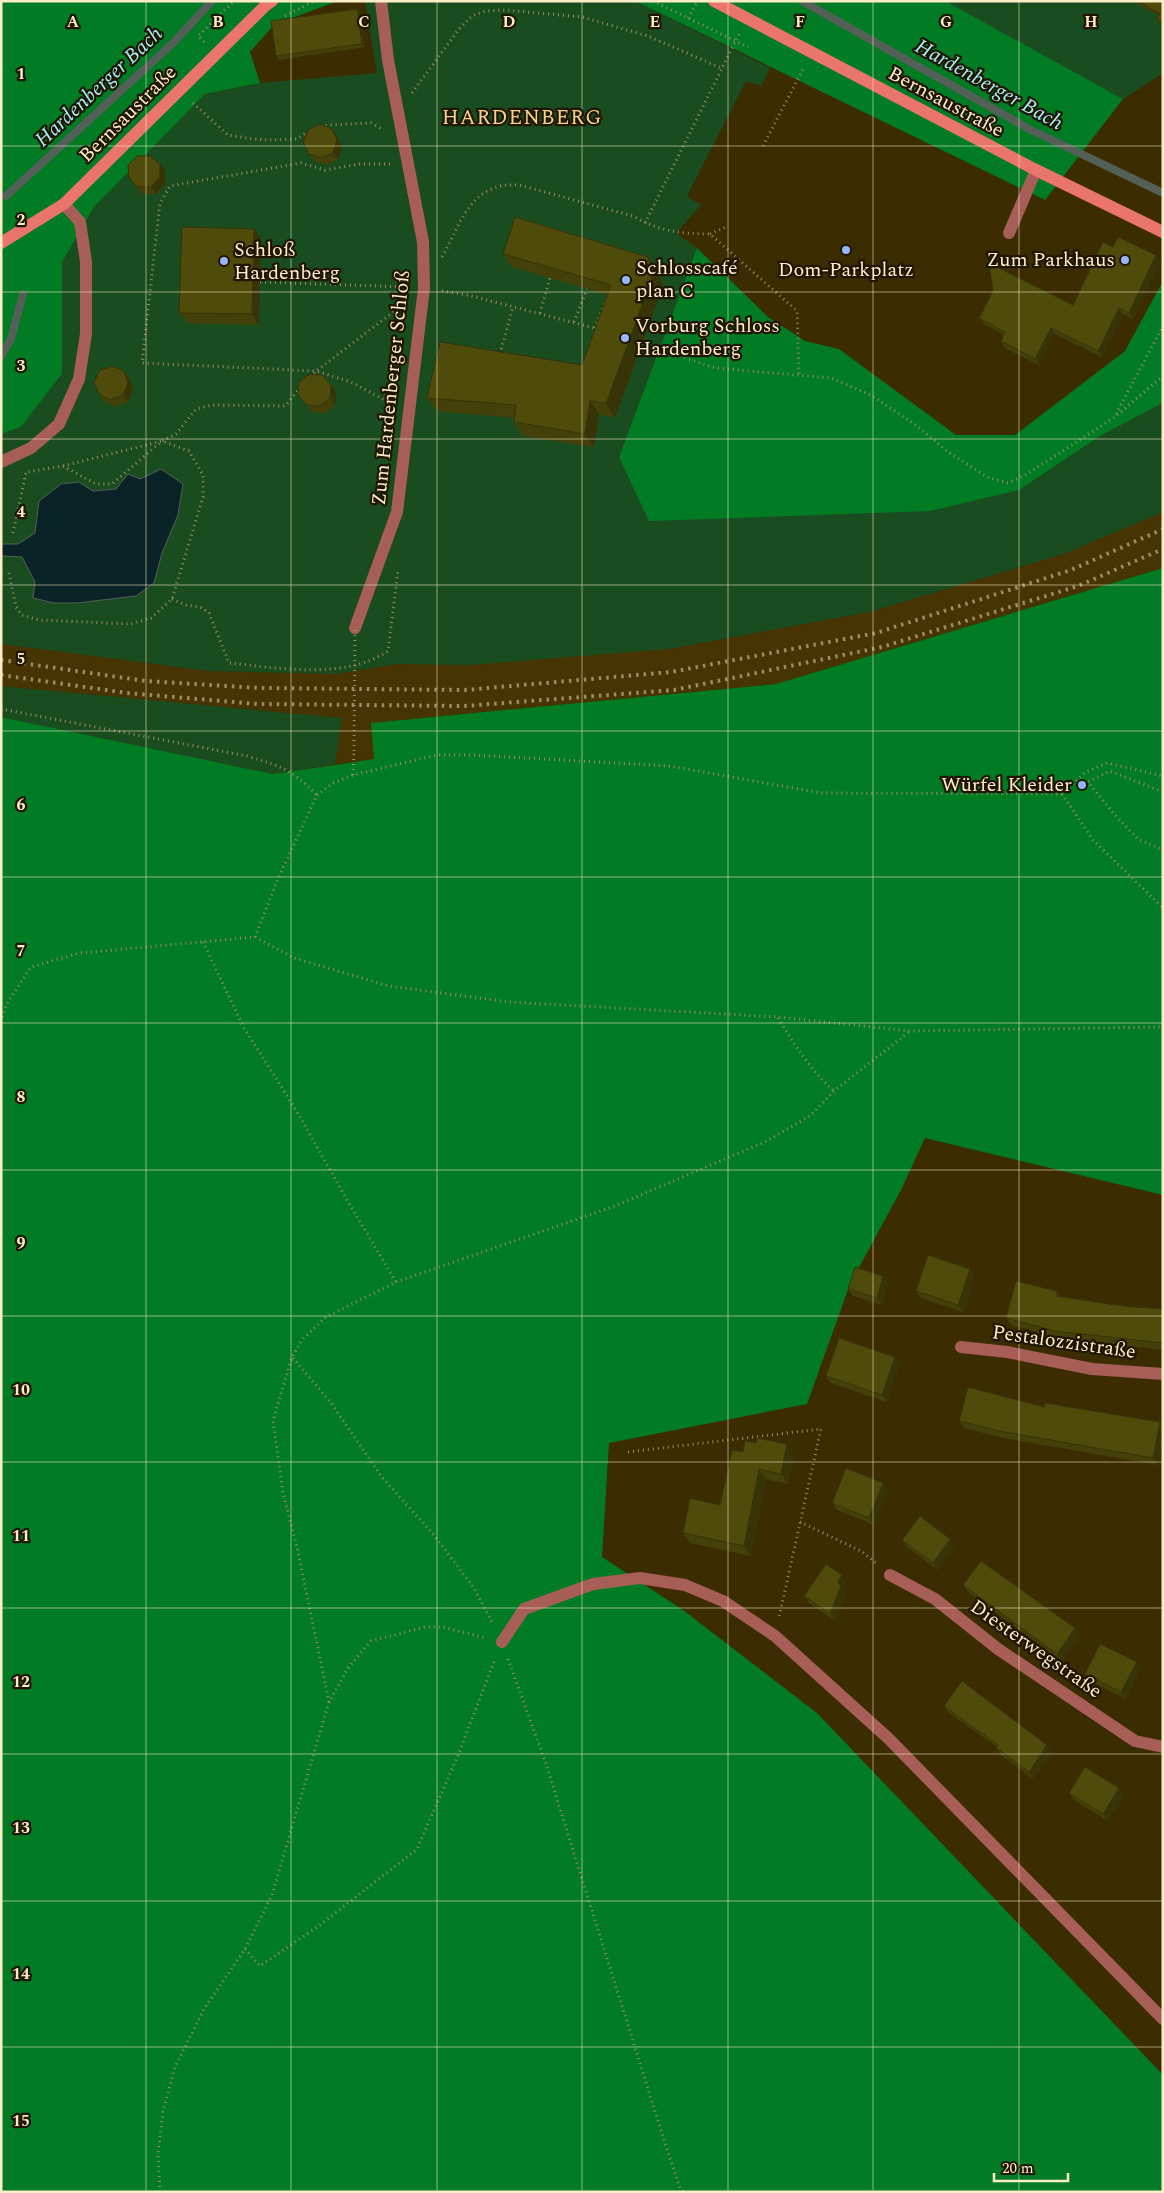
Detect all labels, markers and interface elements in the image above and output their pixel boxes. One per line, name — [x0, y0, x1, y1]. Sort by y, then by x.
text: A — [67, 10, 80, 34]
text: B — [212, 10, 224, 34]
text: C — [358, 10, 370, 34]
text: D — [503, 10, 516, 34]
text: E — [650, 10, 660, 34]
text: F — [795, 10, 805, 34]
text: G — [940, 10, 952, 34]
text: H — [1084, 10, 1098, 34]
water label: Hardenberger Bach — [28, 19, 170, 155]
water label: Hardenberger Bach — [909, 31, 1069, 139]
street label: Bernsaustraße — [72, 58, 184, 170]
street label: Bernsaustraße — [883, 59, 1009, 145]
text: 1 — [17, 62, 25, 86]
district label: HARDENBERG — [442, 102, 602, 134]
text: 2 — [17, 208, 26, 232]
place label: Schloß Hardenberg — [234, 235, 340, 288]
marker: Dom-Parkplatz — [840, 244, 852, 256]
place label: Zum Parkhaus — [986, 245, 1115, 275]
place label: Schlosscafé plan C — [636, 253, 738, 306]
marker: Zum Parkhaus — [1119, 254, 1131, 266]
marker: Schloß Hardenberg — [218, 255, 230, 267]
place label: Dom-Parkplatz — [778, 255, 914, 285]
street label: Zum Hardenberger Schloß — [364, 269, 418, 507]
marker: Schlosscafé plan C — [620, 274, 632, 286]
place label: Vorburg Schloss Hardenberg — [635, 311, 780, 364]
marker: Vorburg Schloss Hardenberg — [619, 332, 631, 344]
text: 3 — [17, 354, 26, 378]
text: 4 — [17, 500, 26, 524]
text: 5 — [17, 647, 25, 671]
place label: Würfel Kleider — [941, 770, 1072, 800]
marker: Würfel Kleider — [1076, 779, 1088, 791]
text: 6 — [17, 793, 26, 817]
text: 7 — [17, 939, 26, 963]
text: 8 — [17, 1085, 26, 1109]
text: 9 — [17, 1231, 26, 1255]
street label: Pestalozzistraße — [990, 1317, 1138, 1367]
text: 10 — [12, 1378, 30, 1402]
text: 11 — [12, 1524, 30, 1548]
street label: Diesterwegstraße — [964, 1592, 1108, 1706]
text: 12 — [12, 1670, 30, 1694]
text: 13 — [12, 1816, 30, 1840]
text: 14 — [12, 1962, 30, 1986]
text: 15 — [12, 2109, 30, 2133]
scale bar — [994, 2150, 1068, 2182]
text: 20 m — [1002, 2157, 1034, 2180]

